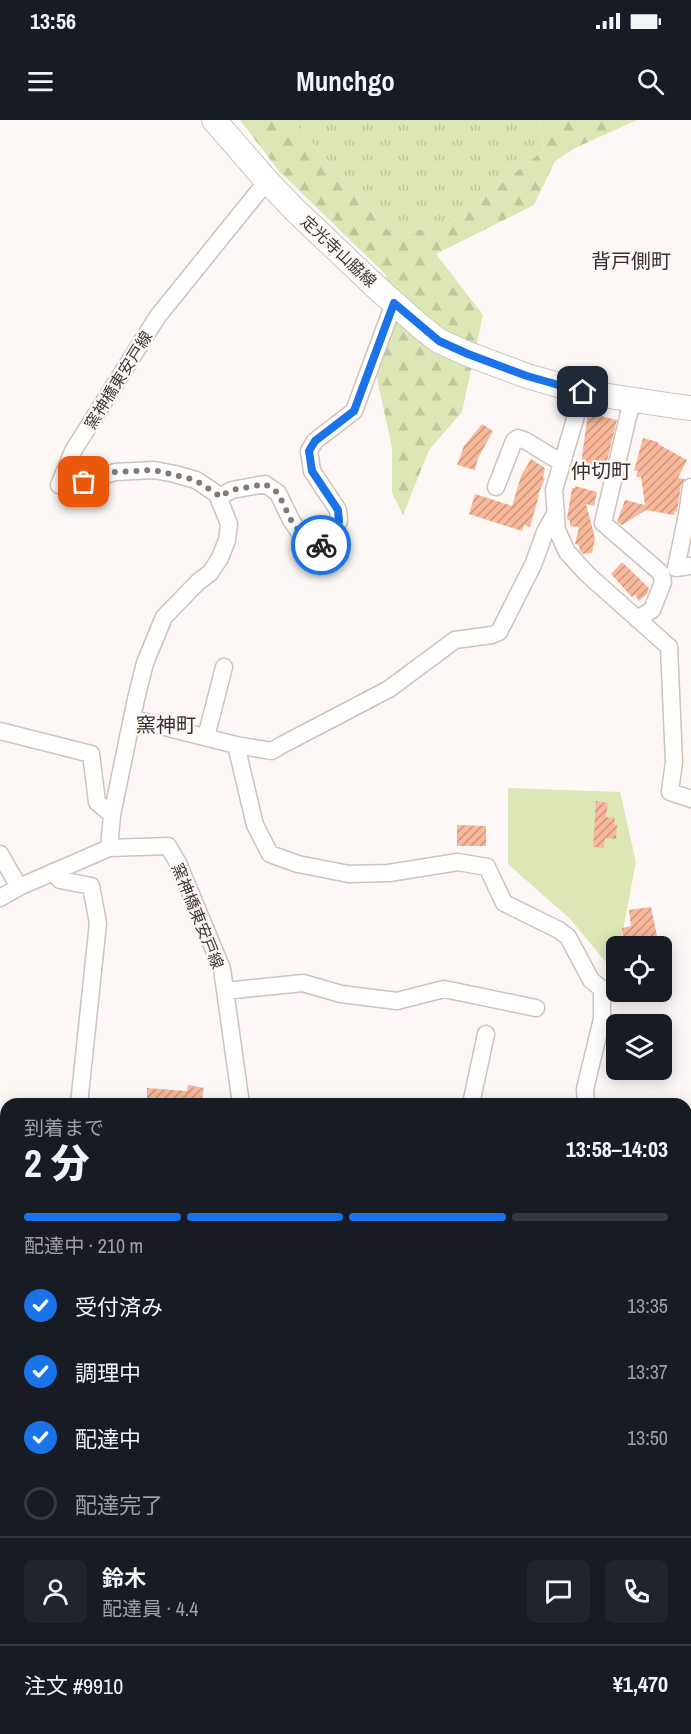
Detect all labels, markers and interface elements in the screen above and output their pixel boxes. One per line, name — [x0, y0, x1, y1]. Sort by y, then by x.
text: 13:56 — [30, 6, 76, 36]
text: Munchgo — [296, 63, 395, 99]
icon: menu — [24, 65, 57, 98]
icon: search — [634, 65, 667, 98]
street label: 定光寺山脇線 — [296, 210, 382, 292]
district label: 背戸側町 — [591, 247, 671, 274]
street label: 窯神橋東安戸線 — [79, 327, 157, 433]
pin — [557, 366, 608, 417]
icon: home — [566, 375, 599, 408]
pin — [58, 456, 109, 507]
district label: 仲切町 — [571, 457, 631, 484]
icon: bag — [67, 465, 100, 498]
courier — [291, 515, 351, 575]
icon: bike — [305, 529, 338, 562]
district label: 窯神町 — [136, 711, 196, 738]
street label: 窯神橋東安戸線 — [167, 860, 229, 972]
map controls — [606, 936, 672, 1080]
button: locate — [606, 936, 672, 1002]
button: layers — [606, 1014, 672, 1080]
text: 到着まで — [24, 1114, 104, 1141]
text: 13:58–14:03 — [566, 1134, 668, 1164]
text: 2 分 — [24, 1137, 90, 1189]
text: 配達中 · 210 m — [24, 1232, 143, 1259]
icon: check — [24, 1289, 57, 1322]
text: 受付済み — [75, 1292, 163, 1322]
text: 13:35 — [627, 1292, 668, 1319]
icon: check — [24, 1355, 57, 1388]
text: 調理中 — [75, 1358, 141, 1388]
text: 13:37 — [627, 1358, 668, 1385]
icon: check — [24, 1421, 57, 1454]
text: 配達中 — [75, 1424, 141, 1454]
text: 13:50 — [627, 1424, 668, 1451]
text: 配達完了 — [75, 1490, 163, 1520]
button: person — [24, 1560, 87, 1623]
button: chat — [527, 1560, 590, 1623]
button: phone — [605, 1560, 668, 1623]
text: 鈴木 — [102, 1563, 146, 1593]
text: 配達員 · 4.4 — [102, 1595, 198, 1622]
text: ¥1,470 — [613, 1669, 668, 1699]
text: 注文 #9910 — [24, 1671, 123, 1701]

